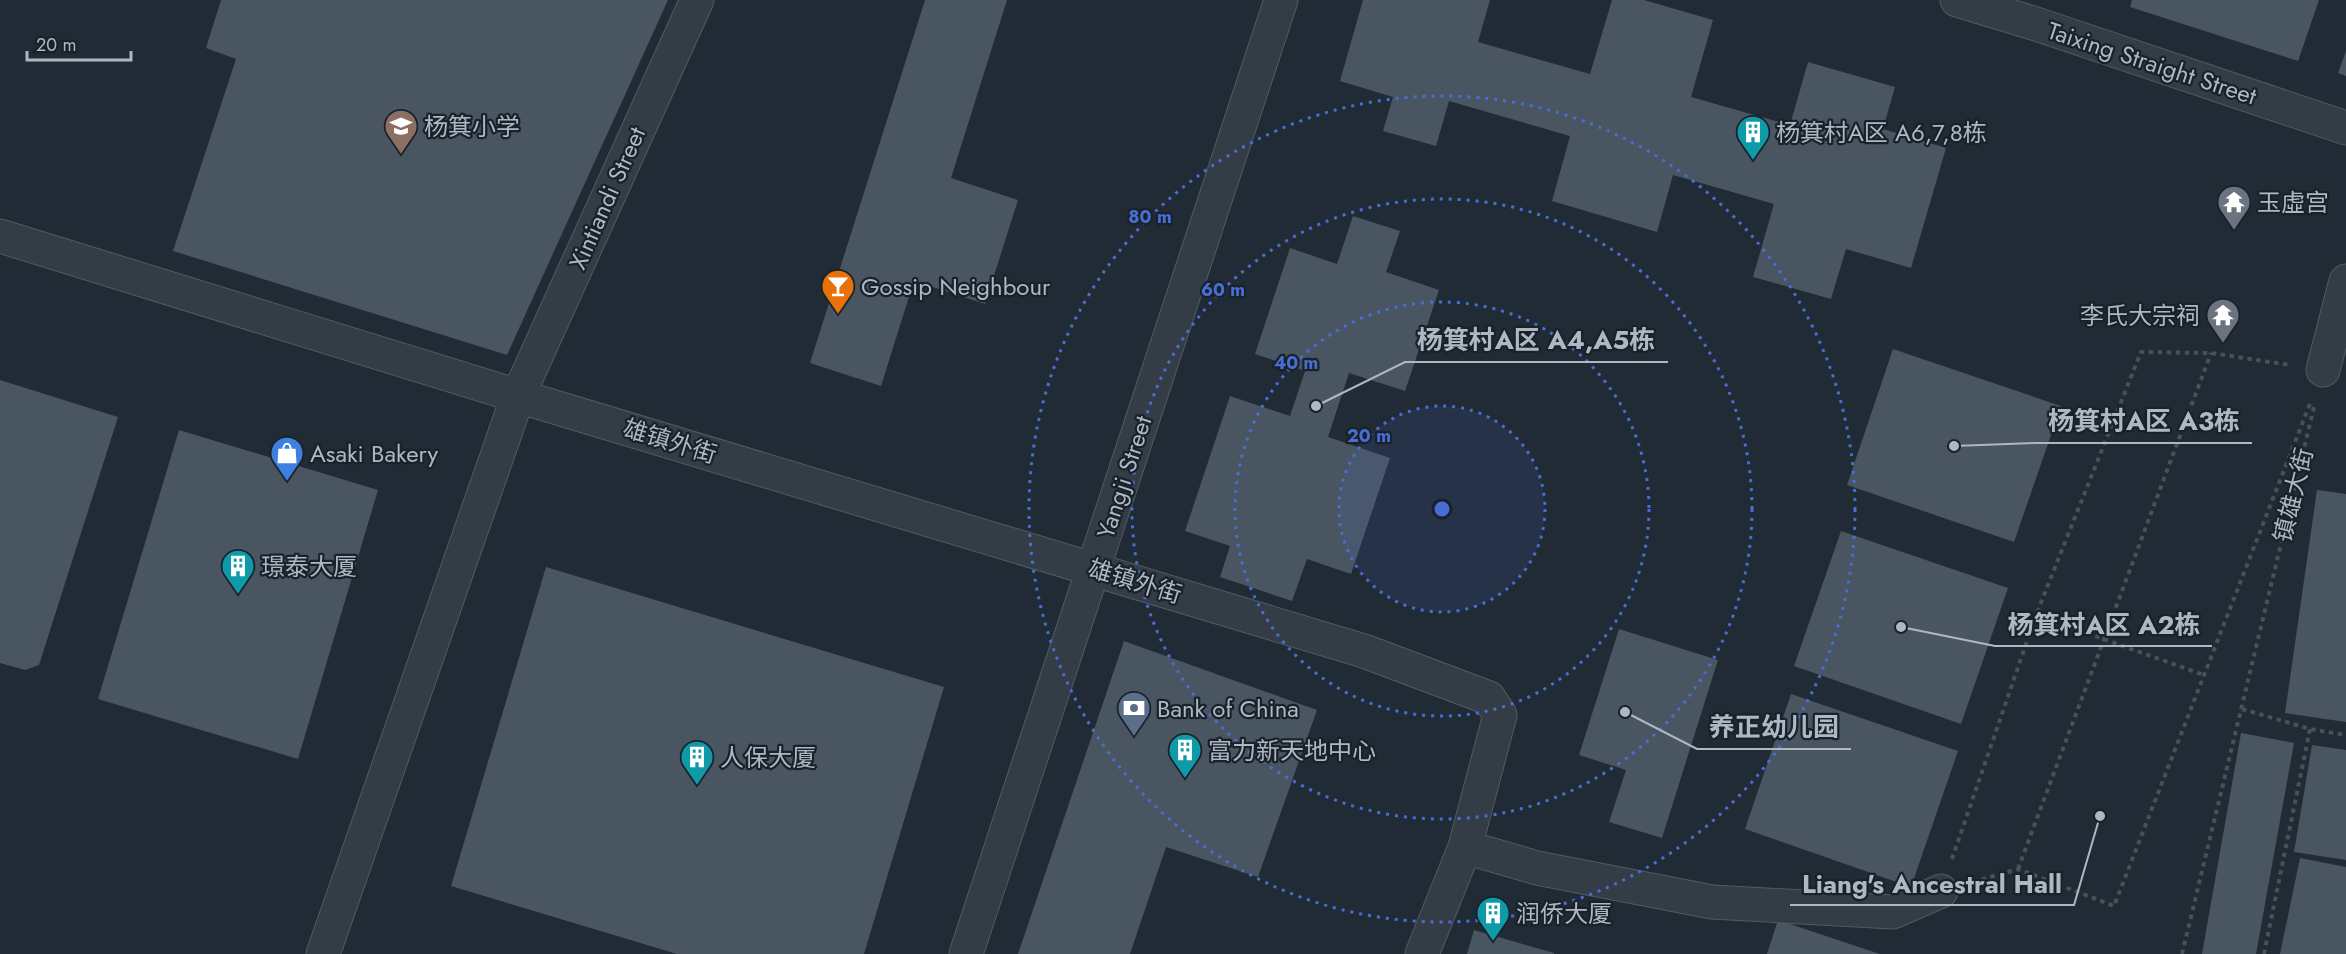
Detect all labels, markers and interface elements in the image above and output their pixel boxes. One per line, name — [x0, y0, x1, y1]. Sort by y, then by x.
street label: Taixing Straight Street — [2043, 13, 2261, 113]
scale bar — [27, 24, 130, 62]
text: 20 m — [36, 32, 76, 58]
school or university icon: 杨箕小学 — [383, 108, 419, 155]
place label: 杨箕小学 — [424, 109, 520, 144]
building icon: 杨箕村A区 A6,7,8栋 — [1735, 114, 1771, 161]
place label: 杨箕村A区 A6,7,8栋 — [1776, 115, 1987, 150]
street label: Xintiandi Street — [560, 121, 654, 275]
temple icon: 玉虛宫 — [2216, 184, 2252, 231]
place label: 玉虛宫 — [2257, 185, 2329, 220]
text: 80 m — [1128, 204, 1172, 230]
bar icon: Gossip Neighbour — [820, 268, 856, 315]
place label: Gossip Neighbour — [861, 269, 1051, 304]
text: 60 m — [1201, 277, 1245, 303]
temple icon: 李氏大宗祠 — [2205, 297, 2241, 344]
place label: 李氏大宗祠 — [2080, 298, 2200, 333]
callout: 杨箕村A区 A4,A5栋 — [1405, 318, 1668, 362]
text: 杨箕村A区 A4,A5栋 — [1417, 321, 1655, 359]
text: 40 m — [1274, 350, 1318, 376]
callout: 杨箕村A区 A3栋 — [2036, 399, 2252, 443]
text: 杨箕村A区 A3栋 — [2048, 402, 2240, 440]
street label: 雄镇外街 — [619, 410, 721, 472]
street label: Yangji Street — [1088, 411, 1160, 543]
text: 20 m — [1347, 423, 1391, 449]
shop icon: Asaki Bakery — [269, 435, 305, 482]
place label: Asaki Bakery — [310, 436, 439, 471]
street label: 镇雄大街 — [2264, 444, 2322, 546]
centre of rings — [1432, 499, 1452, 519]
building icon: 璟泰大厦 — [220, 548, 256, 595]
place label: 璟泰大厦 — [261, 549, 357, 584]
street label: 雄镇外街 — [1084, 550, 1186, 612]
callout: 杨箕村A区 A2栋 — [1995, 602, 2212, 646]
text: 杨箕村A区 A2栋 — [2007, 606, 2201, 644]
bank icon: Bank of China — [1116, 690, 1152, 737]
place label: Bank of China — [1157, 691, 1299, 726]
callout: 养正幼儿园 — [1697, 705, 1851, 749]
text: 养正幼儿园 — [1709, 708, 1839, 746]
building icon: 富力新天地中心 — [1167, 732, 1203, 779]
place label: 富力新天地中心 — [1208, 733, 1376, 768]
building icon: 人保大厦 — [679, 739, 715, 786]
place label: 人保大厦 — [720, 740, 816, 775]
callout: Liang's Ancestral Hall — [1790, 861, 2074, 905]
text: Liang's Ancestral Hall — [1802, 865, 2062, 903]
building icon: 润侨大厦 — [1475, 895, 1511, 942]
place label: 润侨大厦 — [1516, 896, 1612, 931]

